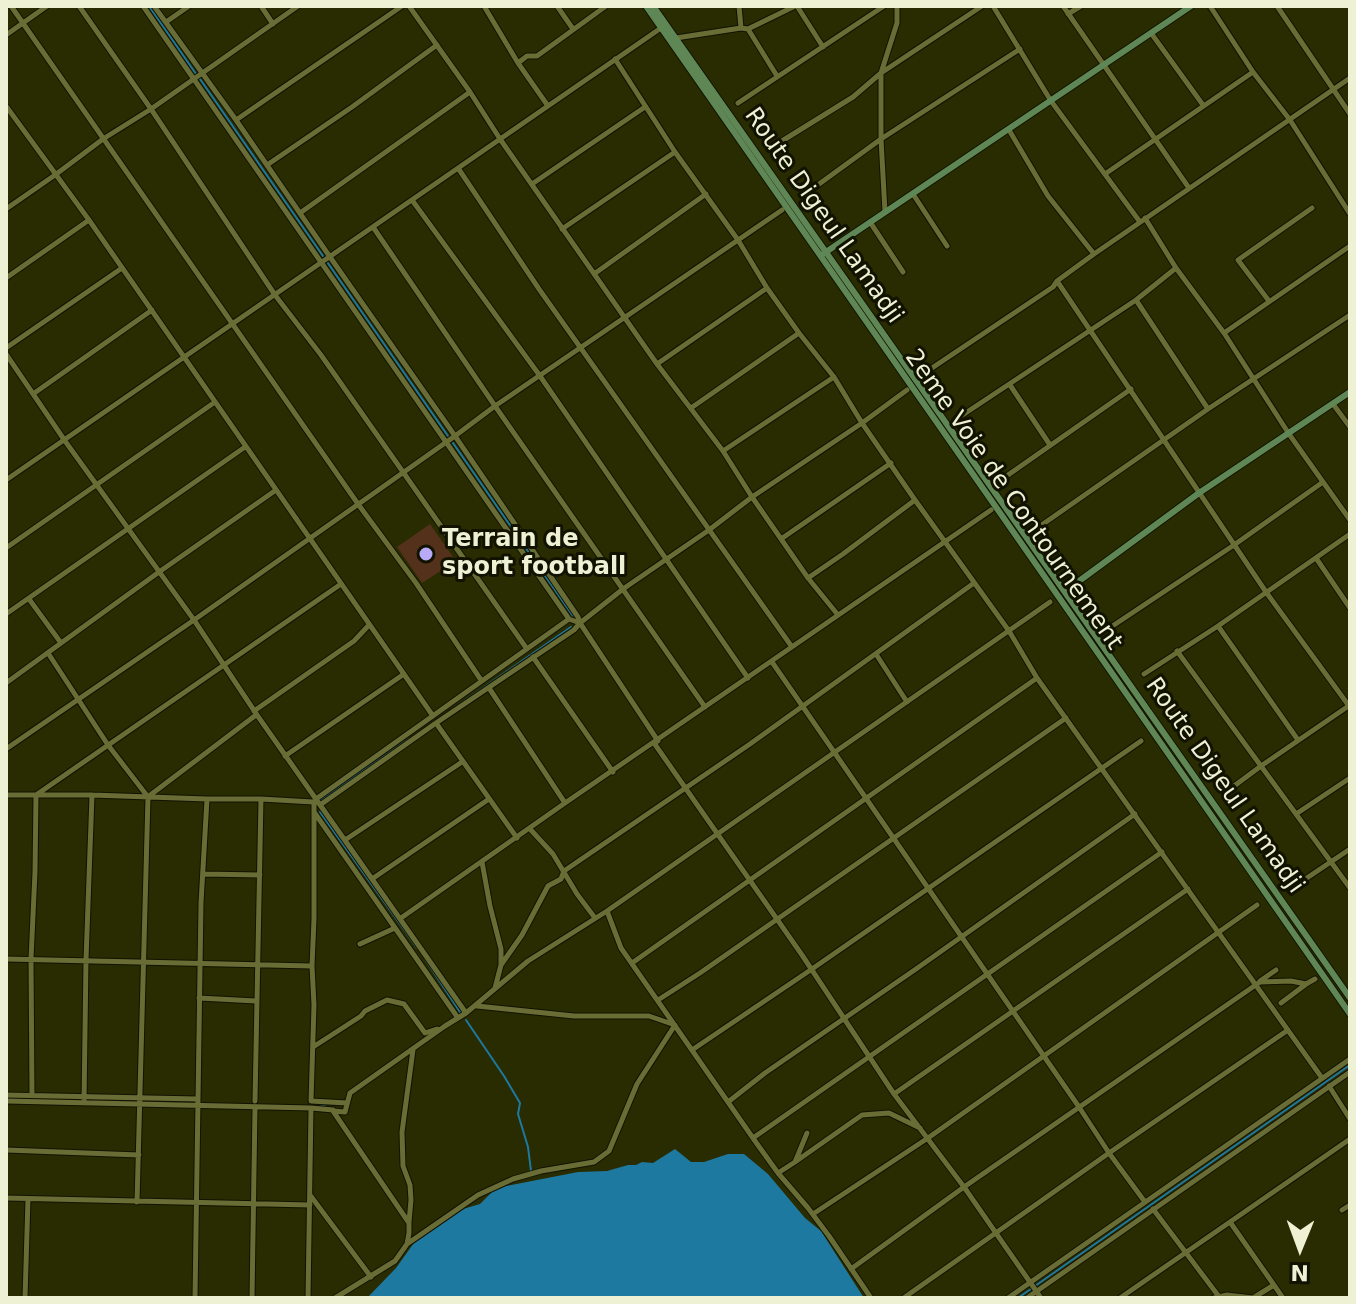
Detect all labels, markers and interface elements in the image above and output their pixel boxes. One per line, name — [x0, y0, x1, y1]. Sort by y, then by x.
street label: Route Digeul Lamadji — [738, 103, 908, 329]
street label: 2eme Voie de Contournement — [898, 344, 1128, 656]
place label: Terrain de sport football — [442, 526, 626, 582]
marker: Terrain de sport football — [417, 545, 435, 563]
street label: Route Digeul Lamadji — [1139, 673, 1309, 899]
north arrow — [1260, 1208, 1340, 1288]
text: N — [1290, 1260, 1309, 1285]

